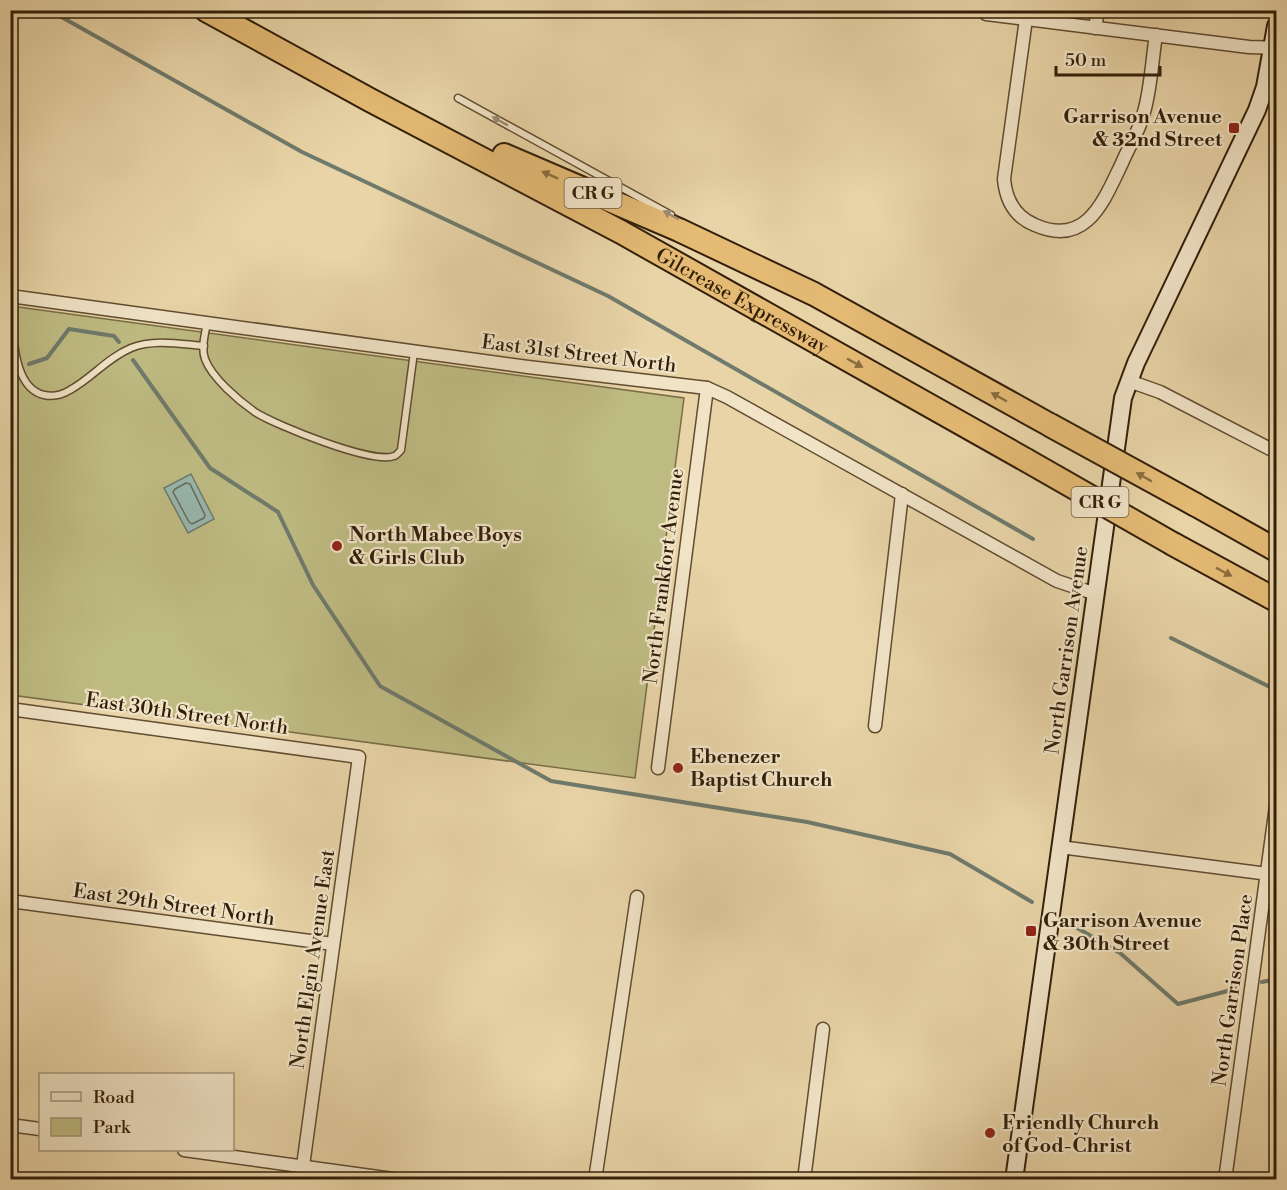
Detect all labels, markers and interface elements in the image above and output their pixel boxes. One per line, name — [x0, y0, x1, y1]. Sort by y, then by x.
scale bar — [1056, 39, 1160, 77]
text: 50 m — [1065, 49, 1107, 72]
place label: Garrison Avenue & 32nd Street — [1063, 105, 1223, 153]
one-way arrow — [491, 116, 508, 126]
marker: Garrison Avenue & 32nd Street — [1227, 121, 1241, 135]
one-way arrow — [541, 170, 559, 179]
road number: CR G — [564, 178, 622, 208]
one-way arrow — [662, 210, 679, 220]
street label: Gilcrease Expressway — [651, 243, 833, 360]
street label: East 31st Street North — [480, 330, 678, 379]
one-way arrow — [847, 358, 863, 369]
one-way arrow — [991, 391, 1007, 402]
street label: North Frankfort Avenue — [639, 467, 690, 685]
one-way arrow — [1136, 472, 1153, 482]
road number: CR G — [1072, 487, 1128, 517]
place label: North Mabee Boys & Girls Club — [349, 523, 522, 571]
marker: North Mabee Boys & Girls Club — [330, 539, 344, 553]
street label: North Garrison Avenue — [1040, 545, 1094, 756]
one-way arrow — [1216, 567, 1233, 577]
street label: East 30th Street North — [84, 688, 290, 741]
place label: Ebenezer Baptist Church — [690, 745, 833, 793]
marker: Ebenezer Baptist Church — [671, 761, 685, 775]
street label: North Elgin Avenue East — [286, 848, 341, 1070]
street label: East 29th Street North — [71, 879, 276, 932]
street label: North Garrison Place — [1208, 892, 1259, 1088]
place label: Garrison Avenue & 30th Street — [1043, 909, 1202, 957]
marker: Garrison Avenue & 30th Street — [1024, 924, 1038, 938]
legend — [39, 1073, 234, 1151]
text: Road — [93, 1086, 136, 1109]
place label: Friendly Church of God-Christ — [1002, 1111, 1160, 1159]
text: Park — [93, 1116, 132, 1139]
marker: Friendly Church of God-Christ — [983, 1126, 997, 1140]

